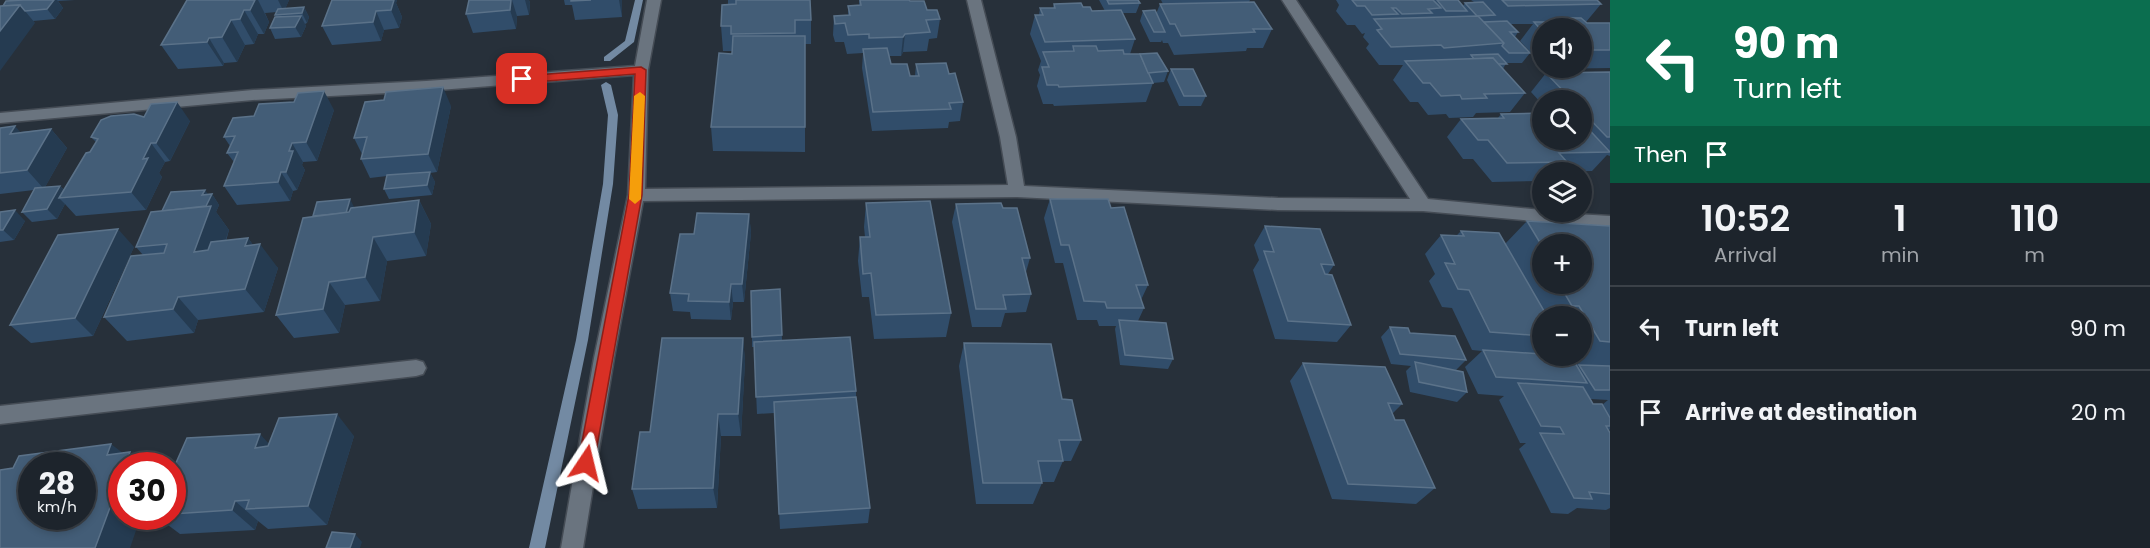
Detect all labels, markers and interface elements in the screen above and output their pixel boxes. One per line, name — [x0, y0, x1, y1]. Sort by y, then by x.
text: 90 m — [1733, 14, 1840, 73]
map controls — [1532, 18, 1592, 366]
button: sound — [1532, 18, 1592, 78]
icon: left — [1634, 24, 1712, 102]
pin — [496, 53, 547, 104]
icon: arrive — [505, 62, 538, 95]
text: Turn left — [1733, 70, 1842, 107]
button: search — [1532, 90, 1592, 150]
icon: arrive — [1700, 138, 1733, 171]
text: Then — [1634, 139, 1688, 170]
button: layers — [1532, 162, 1592, 222]
text: 10:52 — [1701, 193, 1790, 244]
text: 1 — [1894, 193, 1907, 244]
text: 110 — [2010, 193, 2059, 244]
button: + — [1532, 234, 1592, 294]
text: Arrival — [1714, 241, 1777, 269]
text: min — [1881, 241, 1919, 269]
text: m — [2024, 241, 2045, 269]
button: − — [1532, 306, 1592, 366]
icon: left — [1634, 312, 1667, 345]
text: Turn left — [1685, 313, 1779, 344]
text: 90 m — [2070, 313, 2126, 344]
icon: arrive — [1634, 396, 1667, 429]
text: Arrive at destination — [1685, 397, 1917, 428]
text: 20 m — [2071, 397, 2126, 428]
position arrow — [554, 431, 618, 495]
speed limit sign: 30 — [108, 452, 186, 530]
text: 28 — [39, 462, 75, 505]
text: km/h — [37, 496, 77, 517]

